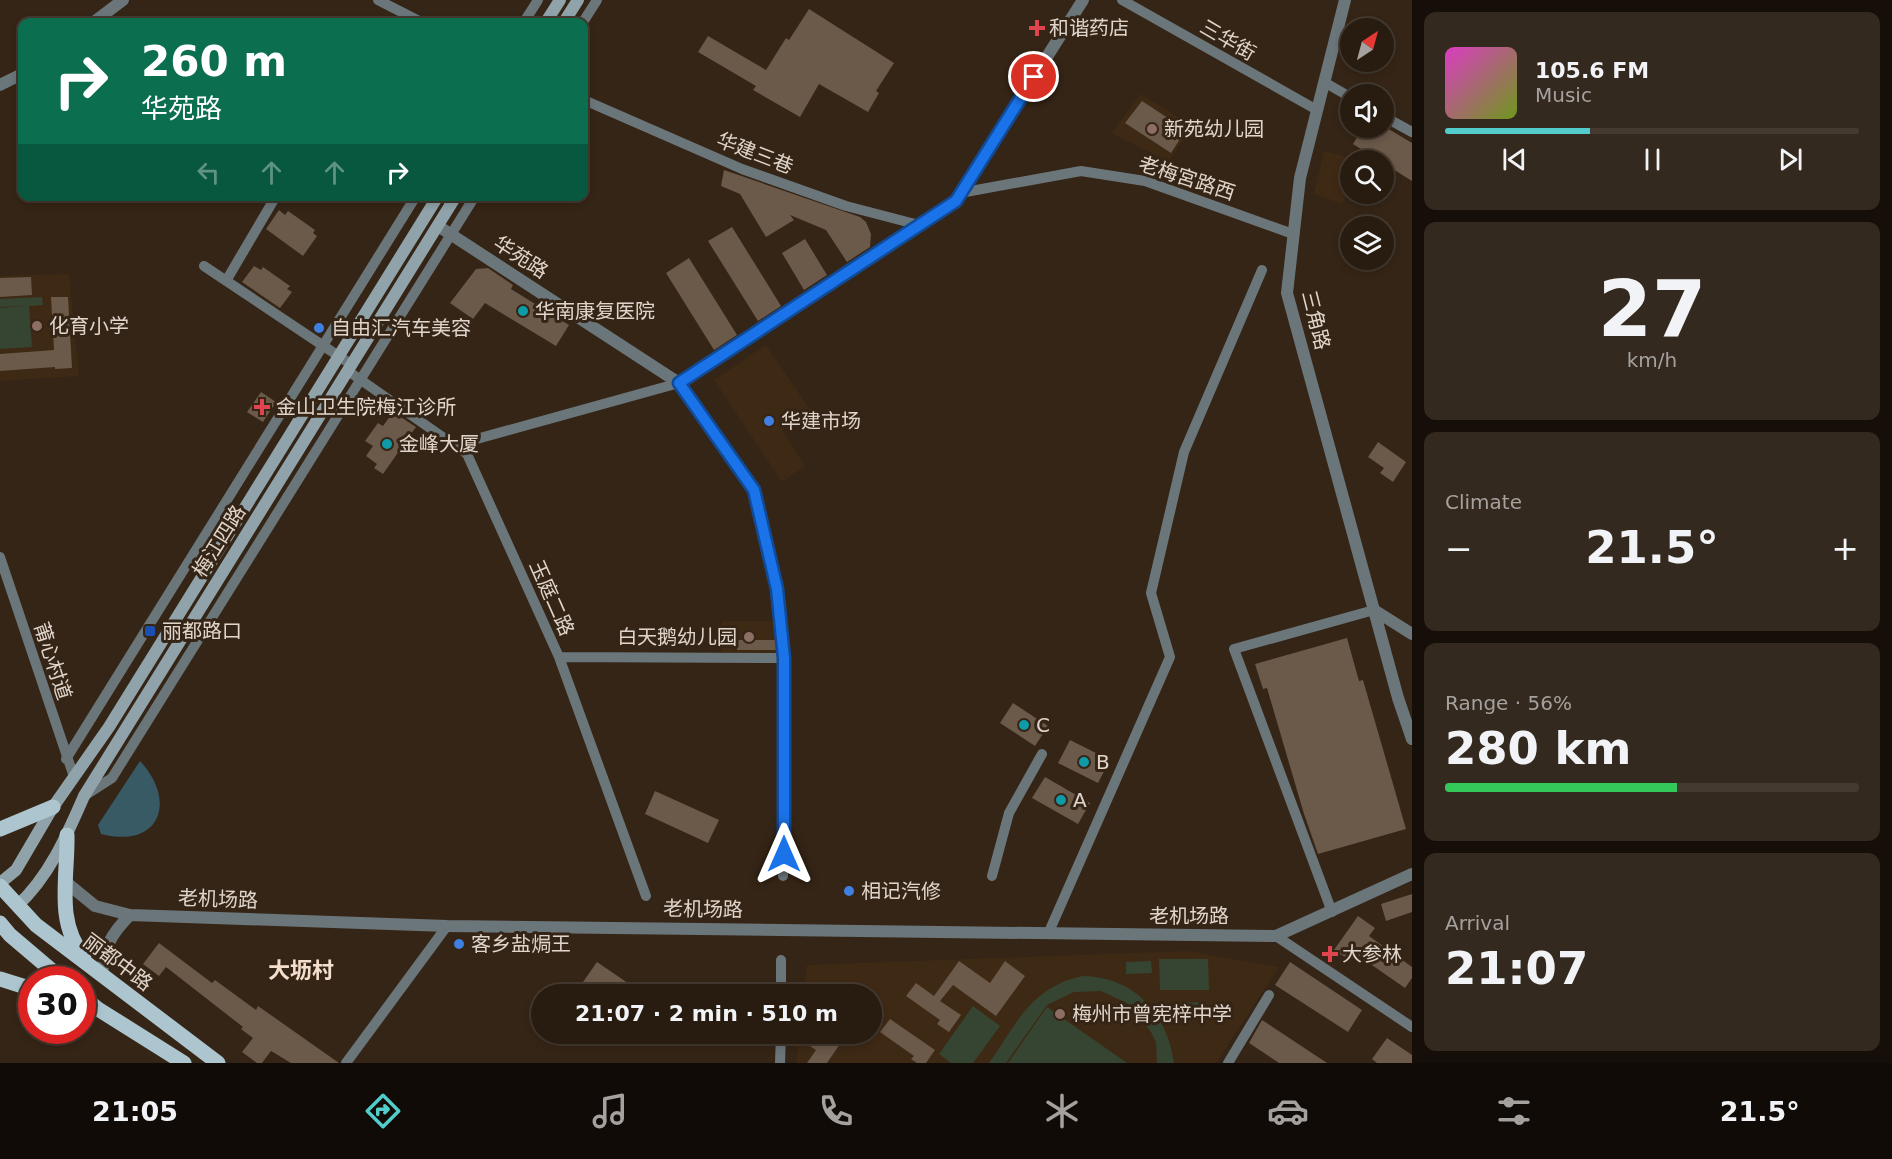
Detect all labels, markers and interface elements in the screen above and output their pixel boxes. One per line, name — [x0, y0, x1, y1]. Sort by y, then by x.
street label: 三华街 — [1196, 15, 1260, 65]
place label: 和谐药店 — [1049, 16, 1129, 40]
north arrow — [1340, 18, 1394, 72]
map controls — [1340, 18, 1394, 270]
marker: 和谐药店 — [1030, 21, 1044, 35]
text: 260 m — [141, 37, 287, 86]
icon: right — [42, 42, 120, 120]
pin — [1008, 51, 1059, 102]
text: 105.6 FM — [1535, 58, 1649, 83]
icon: arrive — [1017, 60, 1050, 93]
text: Music — [1535, 83, 1592, 107]
button: sound — [1340, 84, 1394, 138]
text: 华苑路 — [141, 93, 222, 124]
place label: 新苑幼儿园 — [1164, 117, 1264, 141]
marker: 新苑幼儿园 — [1145, 122, 1159, 136]
street label: 华建三巷 — [713, 127, 797, 179]
icon: previous — [1498, 143, 1531, 176]
icon: pause — [1636, 143, 1669, 176]
icon: next — [1774, 143, 1807, 176]
button: search — [1340, 150, 1394, 204]
street label: 老梅宮路西 — [1136, 151, 1238, 205]
icon: left — [192, 156, 225, 189]
icon: ahead — [255, 156, 288, 189]
icon: ahead — [318, 156, 351, 189]
icon: right — [381, 156, 414, 189]
button: layers — [1340, 216, 1394, 270]
street label: 华苑路 — [489, 231, 553, 283]
text: 27 — [1598, 264, 1706, 354]
street label: 三角路 — [1297, 288, 1335, 352]
place label: 华南康复医院 — [535, 299, 655, 323]
marker: 华南康复医院 — [516, 304, 530, 318]
place label: 化育小学 — [49, 314, 129, 338]
place label: 自由汇汽车美容 — [331, 316, 471, 340]
marker: 化育小学 — [30, 319, 44, 333]
marker: 自由汇汽车美容 — [312, 321, 326, 335]
text: km/h — [1627, 348, 1677, 372]
place label: 金山卫生院梅江诊所 — [276, 395, 456, 419]
marker: 金山卫生院梅江诊所 — [253, 398, 271, 416]
place label: 华建市场 — [781, 409, 861, 433]
marker: 华建市场 — [762, 414, 776, 428]
place label: 金峰大厦 — [399, 432, 479, 456]
marker: 金峰大厦 — [380, 437, 394, 451]
text: Climate — [1445, 490, 1522, 514]
street label: 梅江四路 — [188, 501, 250, 581]
text: 21.5° — [1585, 521, 1719, 574]
text: − — [1445, 529, 1473, 568]
text: + — [1831, 529, 1859, 568]
street label: 玉庭二路 — [525, 557, 579, 639]
street label: 莆心村道 — [29, 619, 77, 703]
place label: 丽都路口 — [162, 619, 242, 643]
marker: 丽都路口 — [143, 624, 157, 638]
place label: 白天鹅幼儿园 — [617, 625, 737, 649]
marker: 白天鹅幼儿园 — [742, 630, 756, 644]
text: Range · 56% — [1445, 691, 1572, 715]
place label: C — [1036, 713, 1050, 737]
marker: C — [1017, 718, 1031, 732]
text: 280 km — [1445, 722, 1631, 775]
place label: B — [1096, 750, 1110, 774]
marker: B — [1077, 755, 1091, 769]
place label: A — [1073, 788, 1087, 812]
marker: A — [1054, 793, 1068, 807]
position arrow — [752, 822, 816, 886]
place label: 相记汽修 — [861, 879, 941, 903]
marker: 相记汽修 — [842, 884, 856, 898]
street label: 老机场路 — [178, 886, 258, 912]
street label: 老机场路 — [663, 896, 743, 922]
street label: 老机场路 — [1149, 904, 1229, 928]
text: Arrival — [1445, 911, 1510, 935]
street label: 丽都中路 — [79, 928, 157, 996]
place label: 客乡盐焗王 — [471, 932, 571, 956]
marker: 客乡盐焗王 — [452, 937, 466, 951]
place label: 大参林 — [1342, 942, 1402, 966]
text: 21:07 — [1445, 942, 1588, 995]
marker: 大参林 — [1323, 947, 1337, 961]
district label: 大坜村 — [268, 958, 334, 983]
speed limit sign: 30 — [18, 966, 96, 1044]
text: 21:07 · 2 min · 510 m — [575, 1001, 838, 1026]
place label: 梅州市曾宪梓中学 — [1072, 1002, 1232, 1026]
marker: 梅州市曾宪梓中学 — [1053, 1007, 1067, 1021]
icon: directions — [362, 1090, 404, 1132]
icon: music — [589, 1090, 631, 1132]
icon: phone — [815, 1090, 857, 1132]
icon: climate — [1041, 1090, 1083, 1132]
icon: car — [1267, 1090, 1309, 1132]
icon: filters — [1493, 1090, 1535, 1132]
text: 21:05 — [92, 1096, 178, 1127]
text: 21.5° — [1720, 1096, 1800, 1127]

